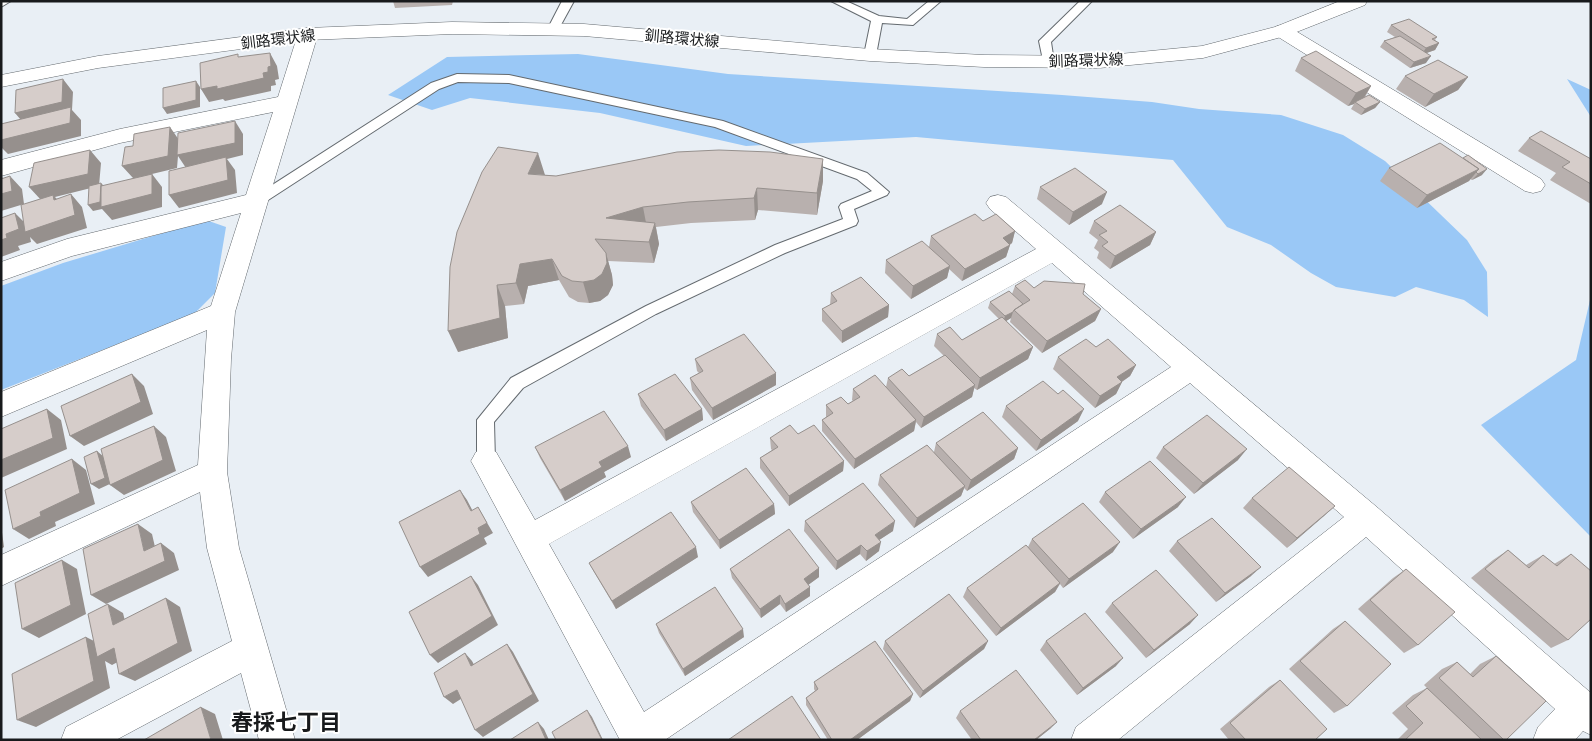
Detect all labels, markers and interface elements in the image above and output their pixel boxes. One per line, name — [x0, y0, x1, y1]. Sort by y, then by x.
street label: 釧路環状線 — [240, 26, 316, 52]
street label: 釧路環状線 — [644, 26, 720, 50]
street label: 釧路環状線 — [1048, 50, 1124, 70]
district label: 春採七丁目 — [231, 709, 341, 735]

